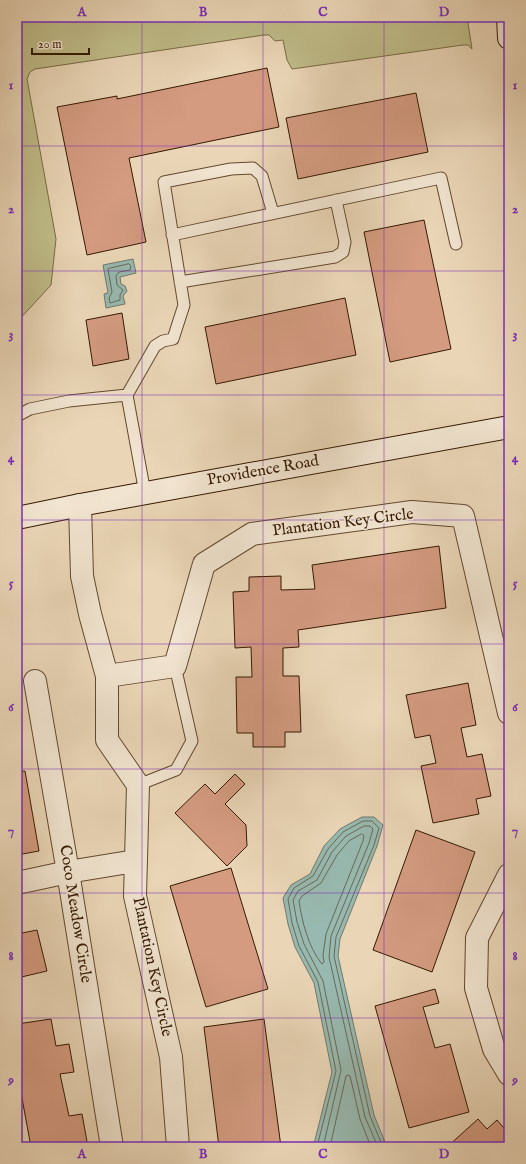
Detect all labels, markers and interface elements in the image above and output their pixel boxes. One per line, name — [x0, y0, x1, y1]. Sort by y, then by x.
text: A — [77, 4, 88, 21]
text: B — [199, 4, 208, 21]
text: C — [318, 4, 328, 21]
text: D — [439, 4, 450, 21]
scale bar — [32, 30, 89, 56]
text: 20 m — [38, 37, 61, 52]
text: 1 — [9, 77, 14, 94]
text: 1 — [513, 77, 518, 94]
text: 2 — [8, 201, 14, 218]
text: 2 — [512, 201, 518, 218]
text: 3 — [9, 326, 14, 343]
text: 3 — [513, 326, 518, 343]
text: 4 — [8, 450, 15, 467]
text: 4 — [512, 450, 519, 467]
street label: Providence Road — [206, 451, 321, 491]
street label: Plantation Key Circle — [271, 504, 415, 542]
text: 5 — [9, 575, 14, 592]
text: 5 — [513, 575, 518, 592]
text: 6 — [8, 699, 14, 716]
text: 6 — [512, 699, 518, 716]
text: 7 — [8, 823, 14, 840]
text: 7 — [512, 823, 518, 840]
street label: Coco Meadow Circle — [54, 844, 96, 984]
street label: Plantation Key Circle — [127, 895, 177, 1039]
text: 8 — [8, 948, 14, 965]
text: 8 — [512, 948, 518, 965]
text: 9 — [7, 1072, 14, 1089]
text: 9 — [511, 1072, 518, 1089]
text: A — [77, 1146, 88, 1163]
text: B — [199, 1146, 208, 1163]
text: C — [318, 1146, 328, 1163]
text: D — [439, 1146, 450, 1163]

